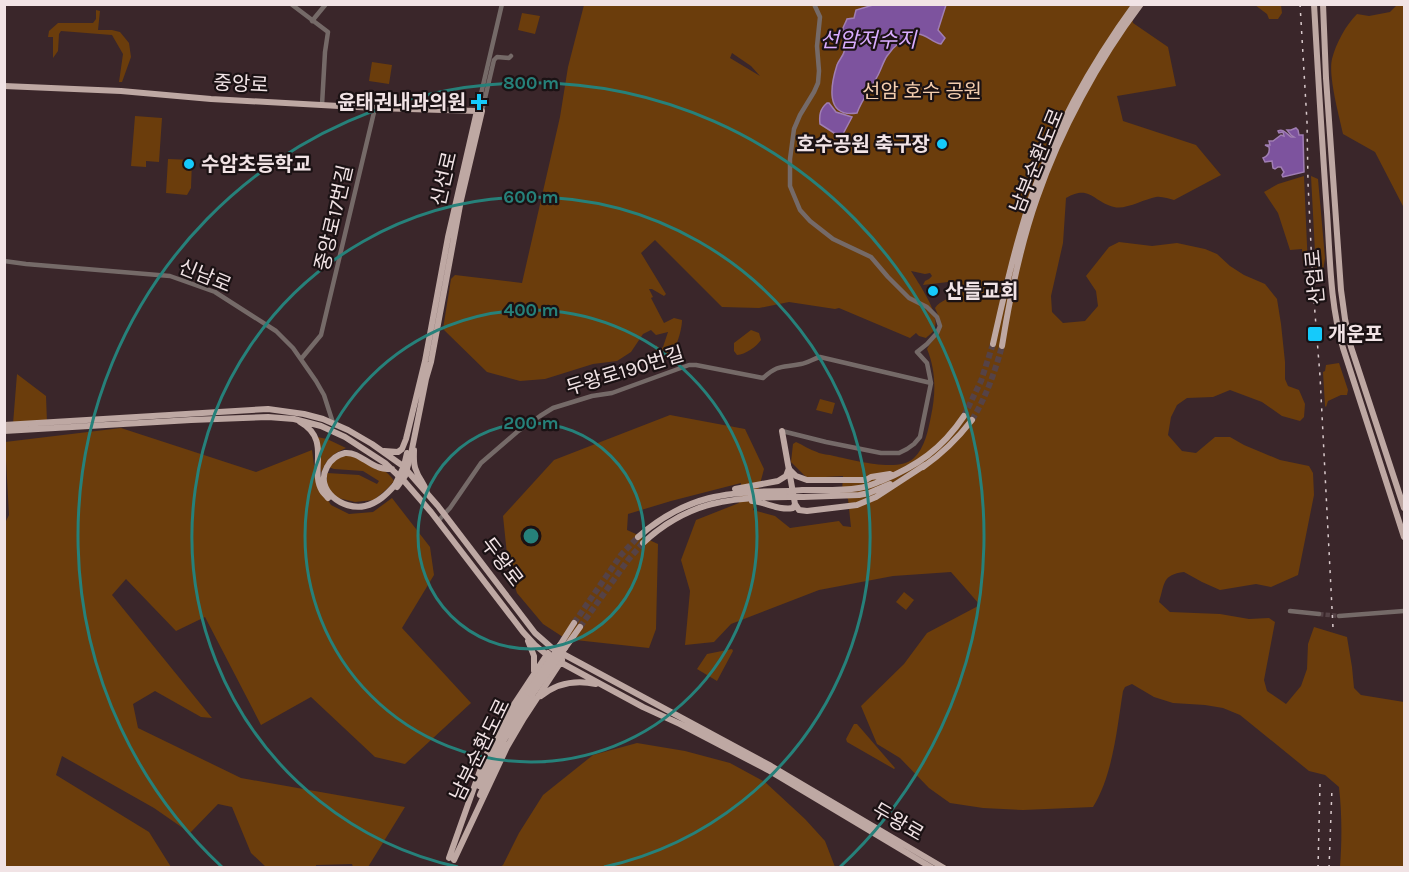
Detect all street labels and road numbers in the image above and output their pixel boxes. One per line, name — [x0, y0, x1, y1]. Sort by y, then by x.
street label: 중앙로 — [213, 71, 269, 97]
street label: 남부순환도로 — [1006, 106, 1068, 216]
street label: 신선로 — [427, 150, 461, 208]
street label: 중앙로17번길 — [311, 163, 357, 273]
street label: 산업로 — [1301, 249, 1329, 305]
street label: 신남로 — [175, 255, 235, 297]
street label: 두왕로190번길 — [563, 342, 687, 400]
street label: 두왕로 — [476, 533, 528, 591]
street label: 남부순환도로 — [445, 695, 515, 805]
street label: 두왕로 — [868, 798, 928, 846]

